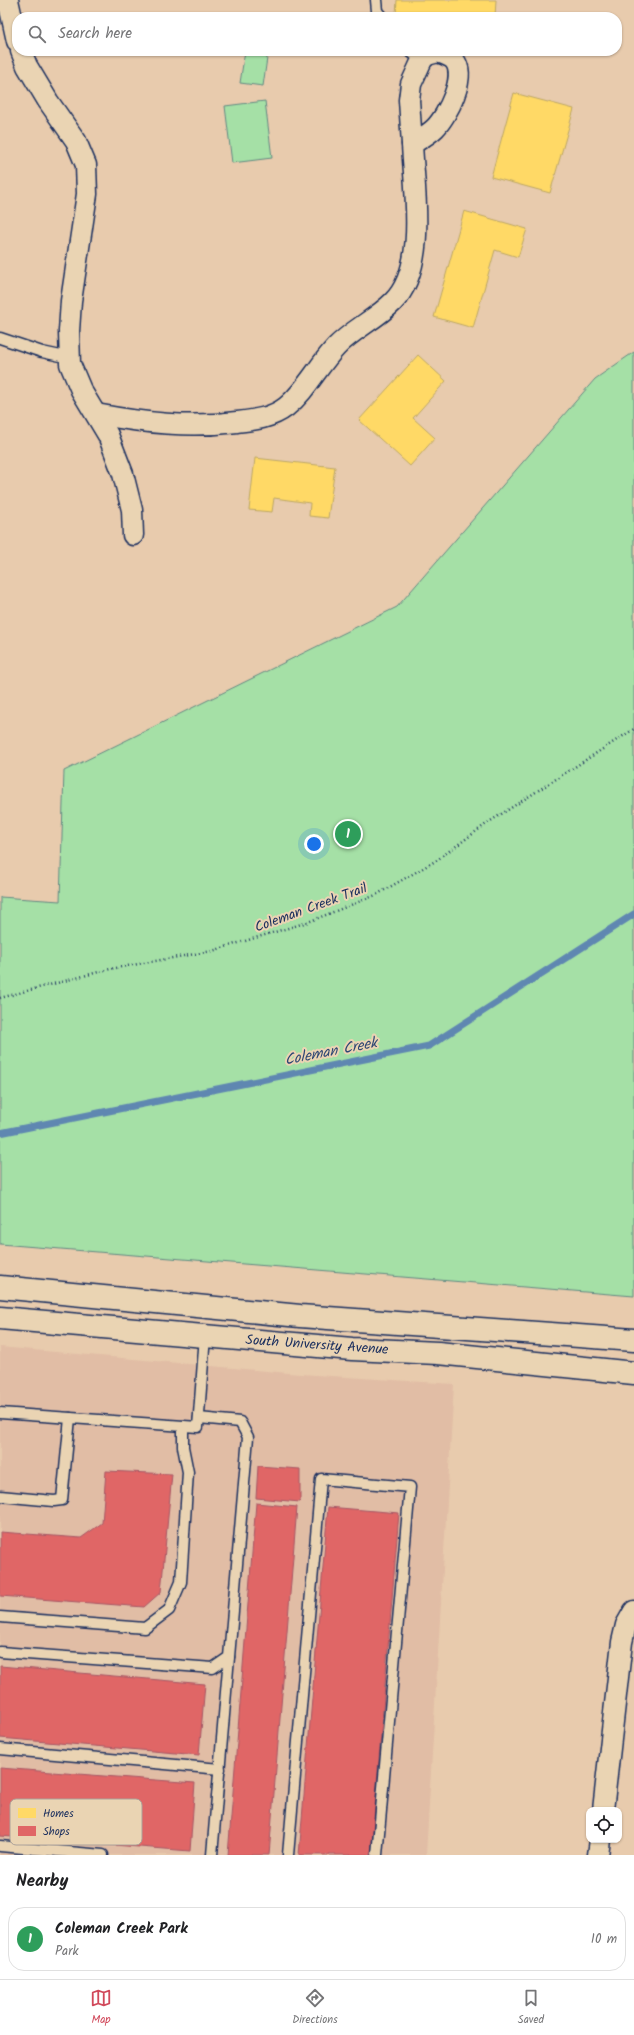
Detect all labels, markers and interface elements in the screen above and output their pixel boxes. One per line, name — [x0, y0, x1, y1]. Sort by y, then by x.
search box — [12, 12, 622, 56]
text: Search here — [58, 22, 132, 46]
icon: search — [26, 23, 48, 45]
pin: 1 — [335, 819, 361, 849]
your location — [304, 834, 324, 854]
street label: Coleman Creek Trail — [252, 877, 371, 939]
water label: Coleman Creek — [283, 1031, 381, 1073]
street label: South University Avenue — [245, 1329, 390, 1361]
legend — [10, 1799, 142, 1845]
text: Homes — [43, 1805, 74, 1823]
map controls — [586, 1807, 622, 1843]
button: locate — [586, 1807, 622, 1843]
text: Shops — [43, 1823, 70, 1841]
text: Nearby — [16, 1868, 68, 1895]
text: Coleman Creek Park — [55, 1917, 188, 1941]
text: 1 — [28, 1929, 32, 1950]
text: 10 m — [591, 1929, 617, 1950]
text: Park — [55, 1941, 79, 1962]
tab: Map — [90, 1987, 112, 2029]
tab: Directions — [292, 1987, 338, 2029]
tab: Saved — [518, 1987, 544, 2029]

